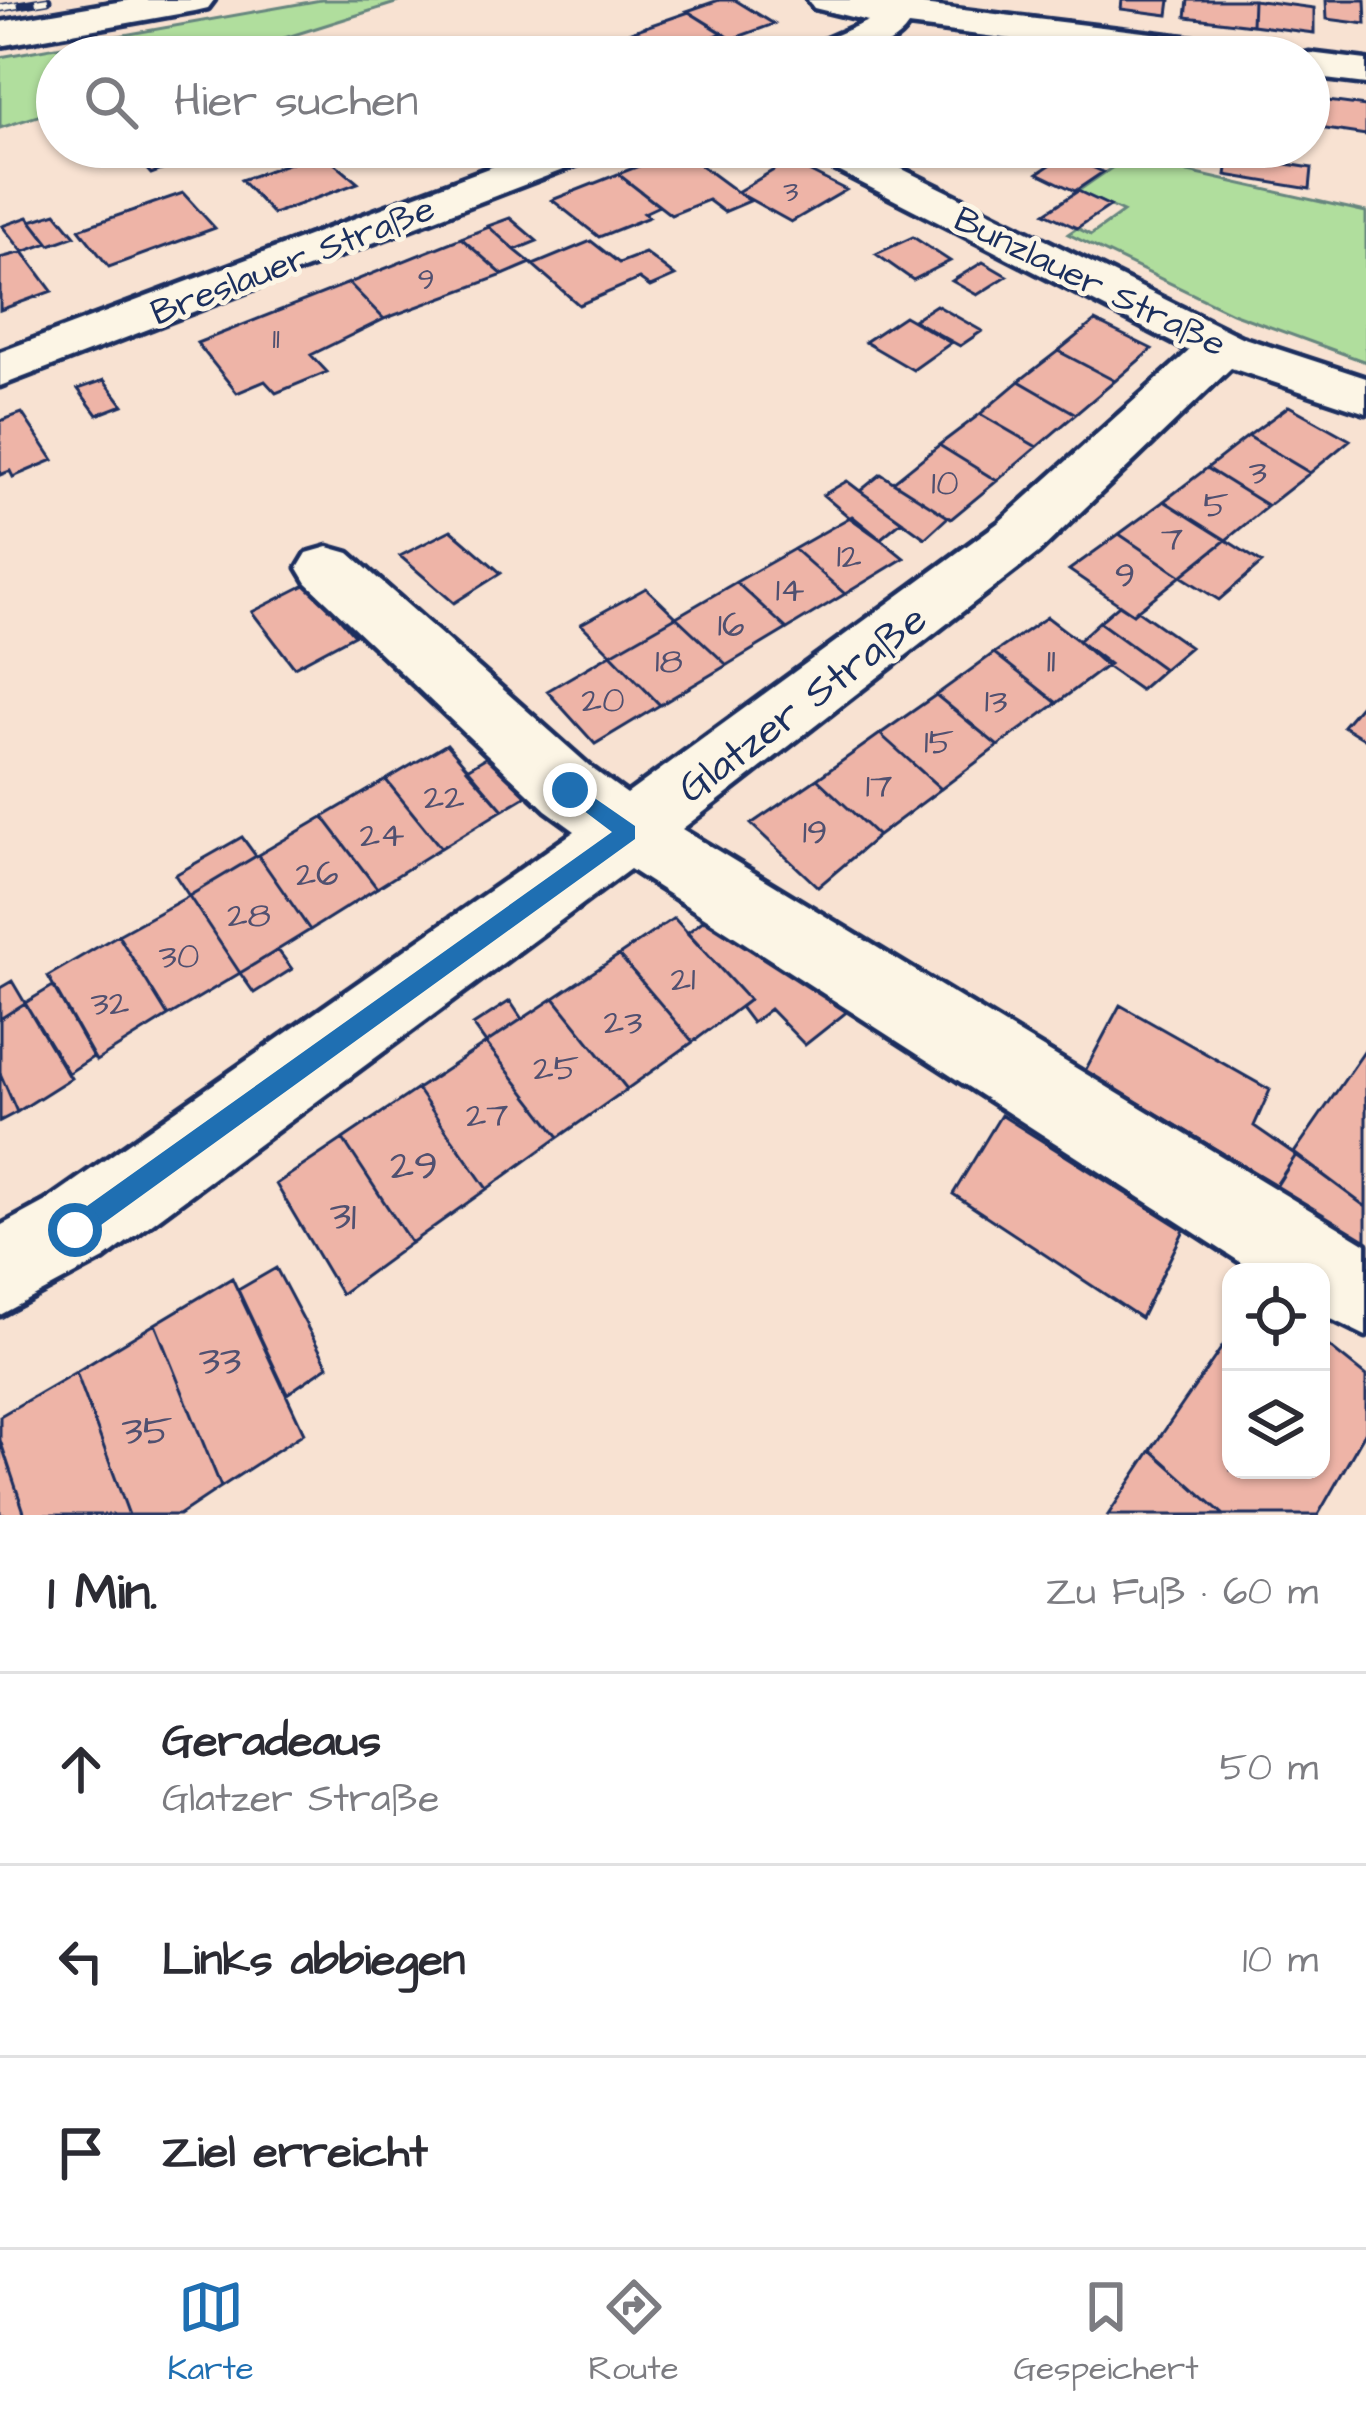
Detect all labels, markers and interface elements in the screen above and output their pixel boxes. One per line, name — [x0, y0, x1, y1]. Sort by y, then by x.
search box — [36, 36, 1330, 168]
icon: search — [78, 69, 144, 135]
text: Hier suchen — [174, 71, 418, 133]
house number: 3 — [783, 171, 799, 213]
street label: Breslauer Straße — [144, 184, 442, 339]
street label: Bunzlauer Straße — [945, 194, 1234, 370]
house number: 9 — [417, 259, 435, 301]
house number: 11 — [272, 318, 280, 360]
house number: 3 — [1249, 447, 1267, 498]
house number: 10 — [931, 458, 959, 509]
house number: 5 — [1203, 480, 1229, 531]
house number: 7 — [1161, 514, 1183, 565]
house number: 12 — [836, 531, 862, 582]
house number: 9 — [1115, 550, 1135, 601]
house number: 14 — [775, 565, 805, 616]
street label: Glatzer Straße — [666, 591, 940, 817]
house number: 16 — [717, 600, 745, 651]
house number: 18 — [655, 636, 683, 687]
house number: 11 — [1046, 636, 1056, 687]
house number: 20 — [581, 675, 625, 726]
house number: 13 — [985, 676, 1007, 727]
house number: 15 — [924, 717, 954, 768]
house number: 17 — [866, 761, 892, 812]
route end — [543, 763, 597, 817]
house number: 22 — [423, 772, 465, 823]
house number: 19 — [802, 807, 828, 858]
house number: 24 — [359, 810, 405, 861]
house number: 26 — [295, 849, 339, 900]
house number: 28 — [227, 890, 271, 941]
house number: 30 — [158, 931, 200, 982]
house number: 21 — [670, 954, 696, 1005]
house number: 32 — [91, 978, 130, 1029]
house number: 23 — [604, 997, 642, 1048]
house number: 25 — [533, 1043, 579, 1094]
house number: 27 — [466, 1090, 508, 1141]
house number: 29 — [390, 1138, 438, 1196]
house number: 31 — [330, 1188, 356, 1246]
route start — [48, 1203, 102, 1257]
map controls — [1222, 1263, 1330, 1479]
button: locate — [1222, 1263, 1330, 1371]
house number: 33 — [199, 1333, 241, 1391]
button: layers — [1222, 1371, 1330, 1479]
house number: 35 — [121, 1403, 173, 1461]
text: 1 Min. — [48, 1558, 158, 1629]
text: Zu Fuß · 60 m — [1046, 1566, 1318, 1620]
text: Geradeaus — [162, 1711, 381, 1773]
icon: ahead — [48, 1736, 114, 1802]
text: 50 m — [1220, 1742, 1318, 1796]
text: Glatzer Straße — [162, 1773, 439, 1827]
icon: left — [48, 1928, 114, 1994]
text: Links abbiegen — [162, 1930, 465, 1992]
text: 10 m — [1242, 1934, 1318, 1988]
icon: arrive — [48, 2120, 114, 2186]
text: Ziel erreicht — [162, 2122, 428, 2184]
tab: Karte — [167, 2274, 254, 2392]
tab: Route — [589, 2274, 679, 2392]
tab: Gespeichert — [1013, 2274, 1199, 2392]

